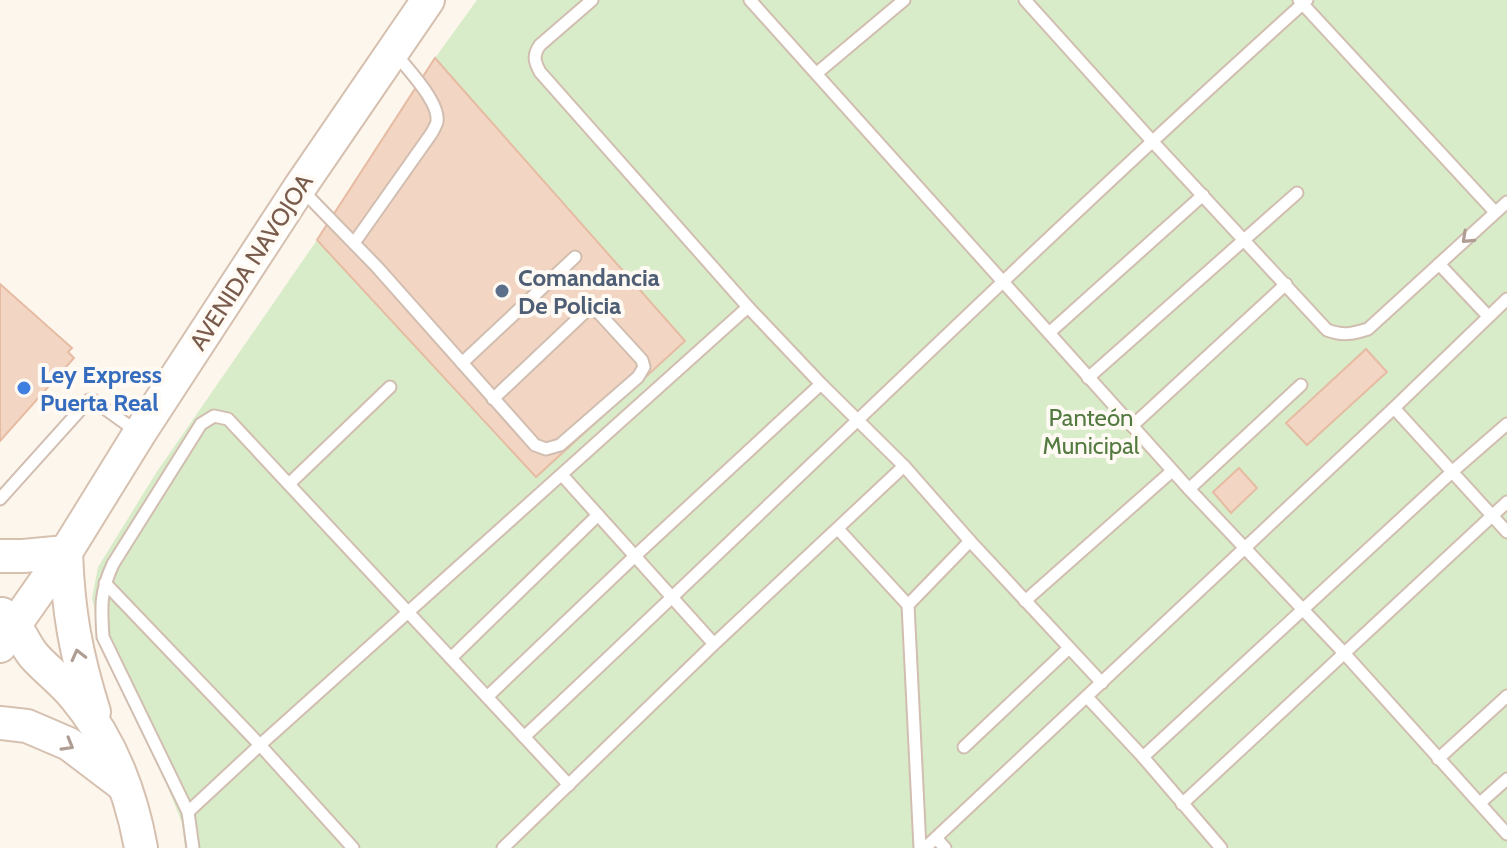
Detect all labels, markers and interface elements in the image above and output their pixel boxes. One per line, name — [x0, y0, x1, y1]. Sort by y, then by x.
street label: AVENIDA NAVOJOA — [183, 168, 319, 356]
one-way arrow — [1462, 228, 1476, 243]
place label: Comandancia De Policia — [518, 263, 660, 320]
marker: Comandancia De Policia — [493, 282, 511, 300]
place label: Ley Express Puerta Real — [40, 360, 162, 417]
marker: Ley Express Puerta Real — [15, 379, 33, 397]
park label: Panteón Municipal — [1043, 403, 1140, 460]
one-way arrow — [70, 649, 87, 663]
one-way arrow — [59, 735, 74, 751]

